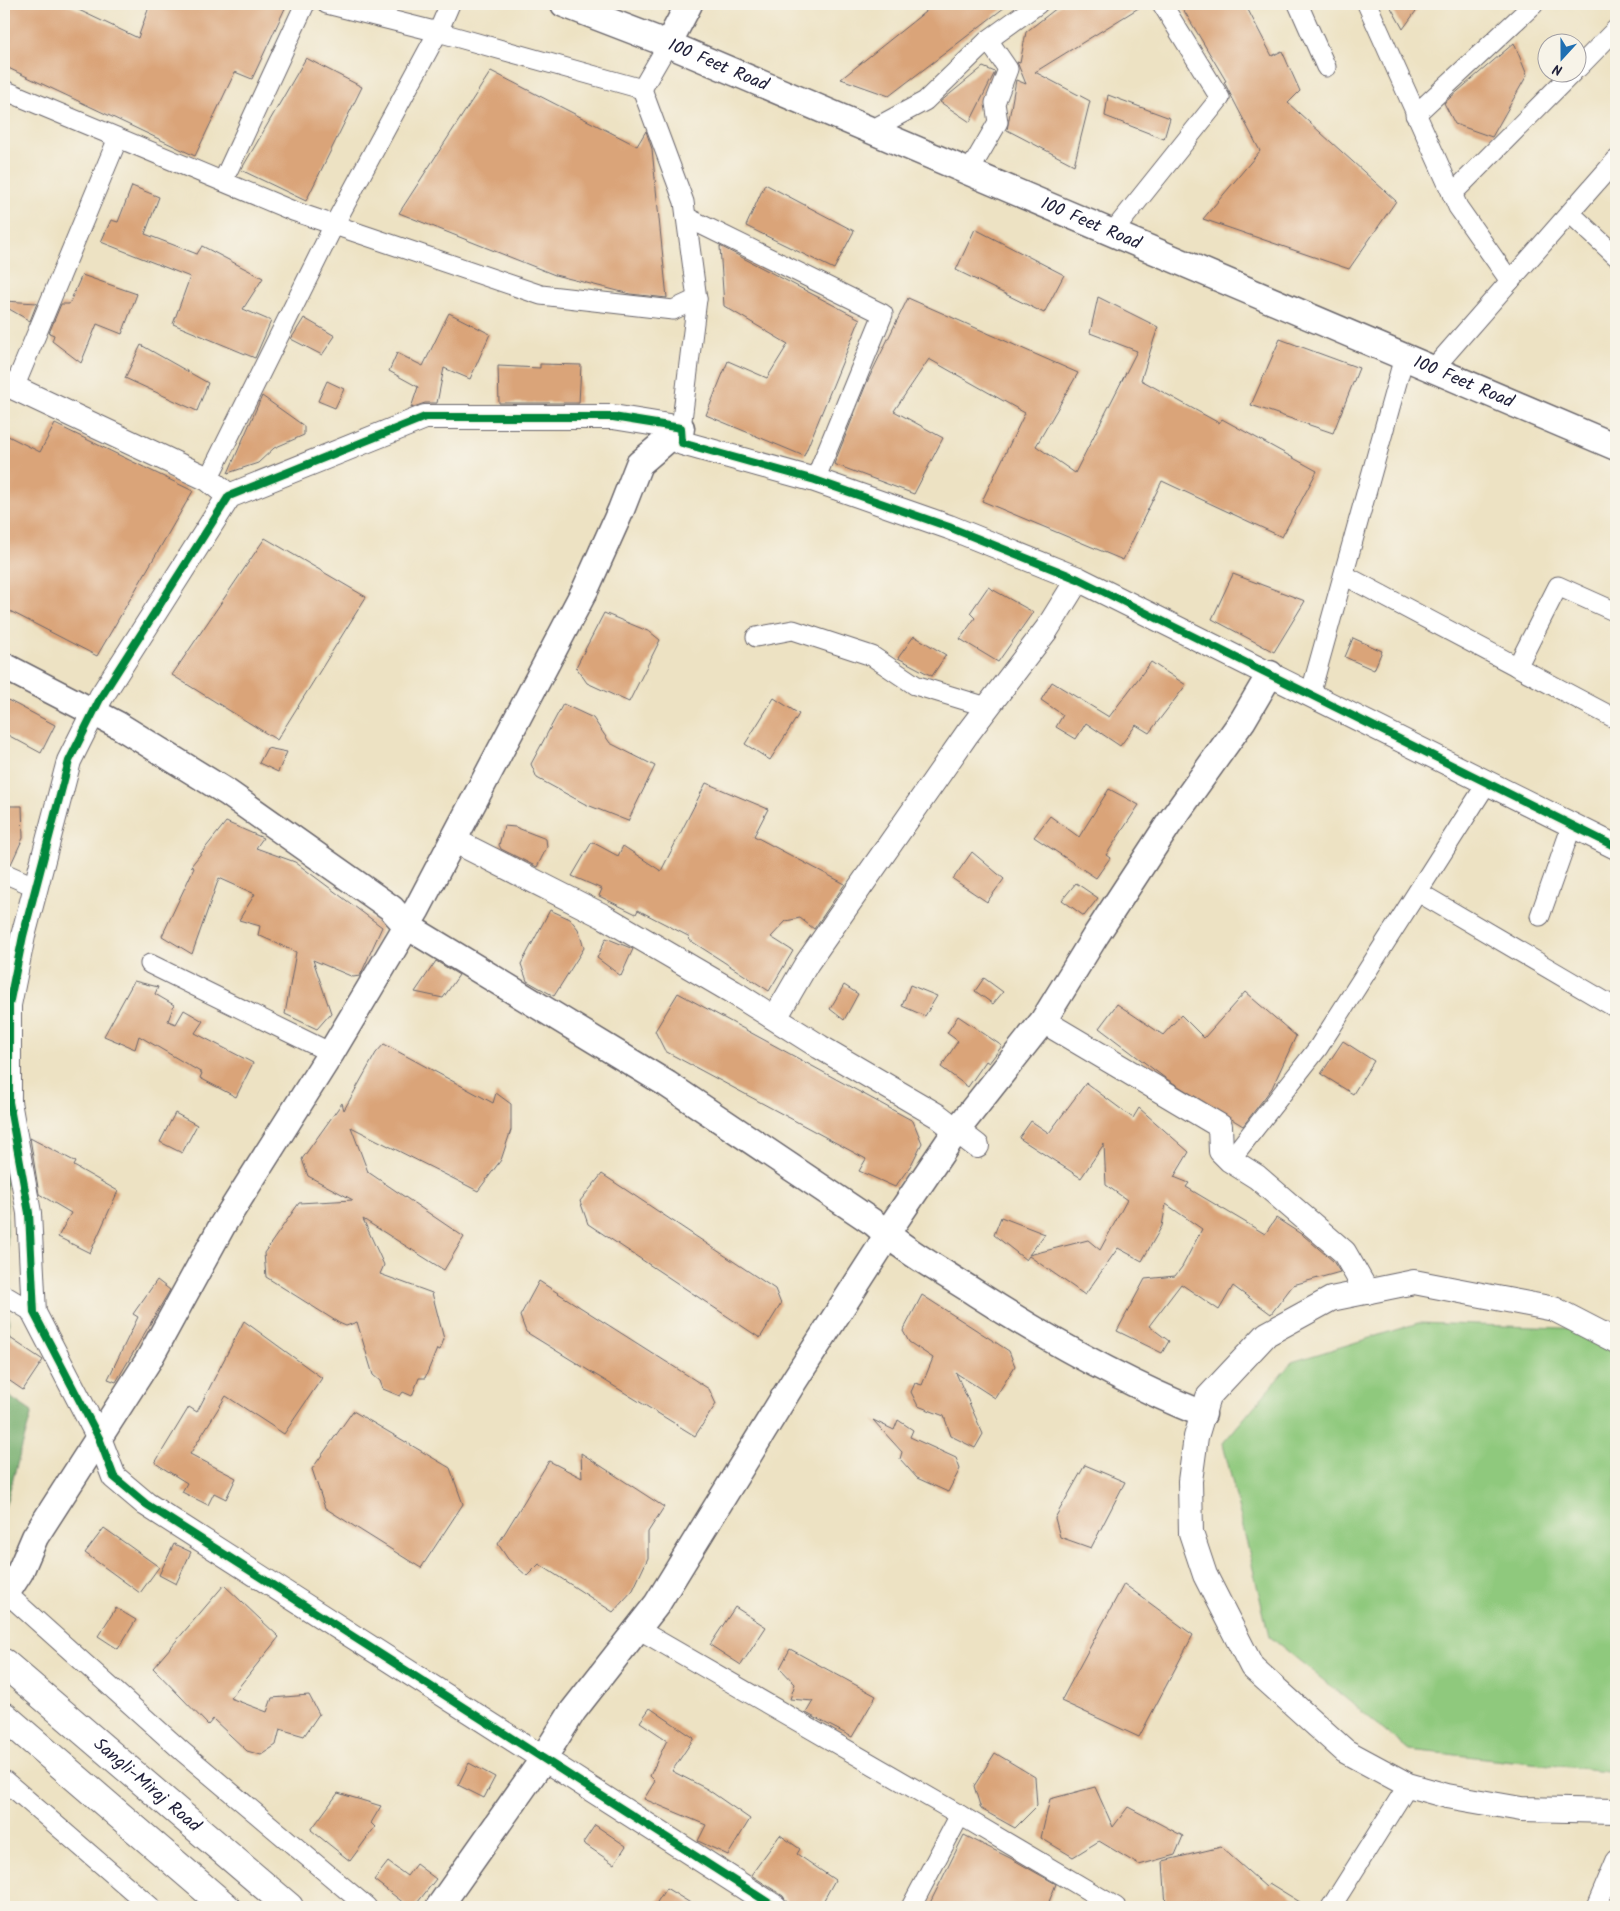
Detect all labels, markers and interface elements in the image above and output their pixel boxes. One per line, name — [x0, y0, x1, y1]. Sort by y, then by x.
street label: 100 Feet Road — [663, 31, 774, 100]
north arrow — [1538, 32, 1588, 82]
text: N — [1549, 57, 1566, 81]
street label: 100 Feet Road — [1036, 190, 1147, 258]
street label: 100 Feet Road — [1409, 348, 1519, 417]
street label: Sangli-Miraj Road — [86, 1731, 208, 1841]

